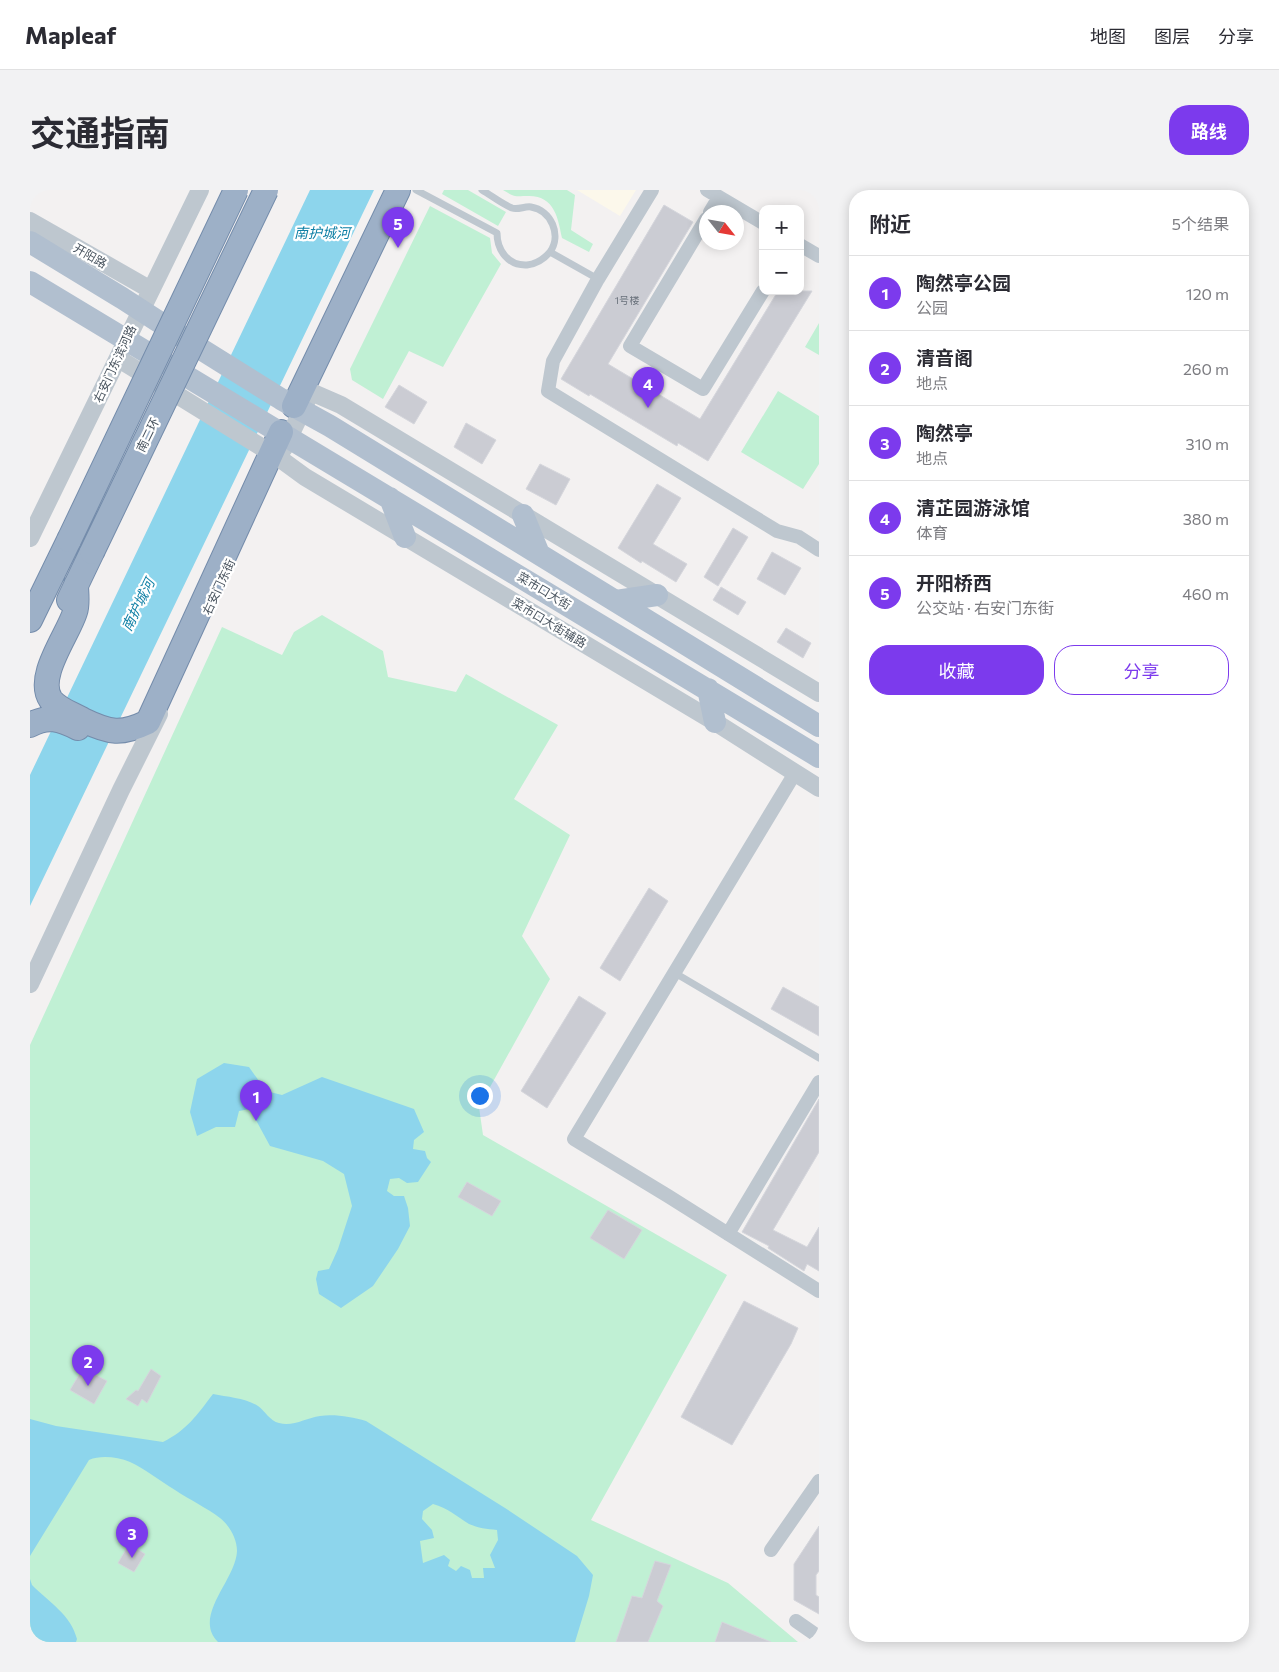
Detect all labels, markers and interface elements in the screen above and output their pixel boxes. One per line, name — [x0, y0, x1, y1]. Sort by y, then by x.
text: Mapleaf — [25, 20, 116, 49]
text: 地图 — [1090, 25, 1126, 47]
text: 图层 — [1154, 25, 1190, 47]
text: 分享 — [1218, 25, 1254, 47]
button: 路线 — [1169, 105, 1249, 155]
text: 交通指南 — [30, 110, 170, 153]
north arrow — [699, 205, 744, 250]
map controls — [759, 205, 804, 295]
button: + — [759, 205, 804, 250]
pin: 5 — [382, 207, 414, 248]
text: 附近 — [869, 211, 911, 236]
text: 5个结果 — [1172, 214, 1229, 233]
water label: 南护城河 — [294, 224, 353, 241]
street label: 开阳路 — [71, 240, 110, 270]
button: − — [759, 250, 804, 295]
text: 陶然亭公园 — [916, 271, 1011, 294]
text: 1 — [881, 284, 889, 303]
text: 120 m — [1186, 284, 1229, 303]
house number: 1号楼 — [615, 294, 639, 306]
text: 公园 — [916, 298, 948, 317]
street label: 右安门东滨河路 — [90, 323, 138, 405]
text: 清音阁 — [916, 346, 973, 369]
text: 2 — [880, 359, 890, 378]
text: 260 m — [1183, 359, 1229, 378]
pin: 4 — [632, 367, 664, 408]
text: 地点 — [916, 373, 948, 392]
street label: 南二环 — [133, 415, 161, 454]
text: 陶然亭 — [916, 421, 973, 444]
text: 3 — [880, 434, 890, 453]
text: 310 m — [1186, 434, 1229, 453]
text: 地点 — [916, 448, 948, 467]
text: 清芷园游泳馆 — [916, 496, 1030, 519]
text: 4 — [880, 509, 890, 528]
text: 380 m — [1183, 509, 1229, 528]
text: 体育 — [916, 523, 948, 542]
street label: 右安门东街 — [199, 556, 237, 617]
street label: 菜市口大街 — [515, 569, 574, 612]
text: 开阳桥西 — [916, 571, 992, 594]
water label: 南护城河 — [118, 573, 159, 634]
text: 5 — [880, 584, 890, 603]
text: 460 m — [1182, 584, 1229, 603]
street label: 菜市口大街辅路 — [510, 595, 589, 650]
text: 公交站 · 右安门东街 — [916, 598, 1054, 617]
button: 收藏 — [869, 645, 1044, 695]
button: 分享 — [1054, 645, 1229, 695]
pin: 1 — [240, 1080, 272, 1121]
your location — [467, 1083, 493, 1109]
pin: 2 — [72, 1345, 104, 1386]
pin: 3 — [116, 1517, 148, 1558]

